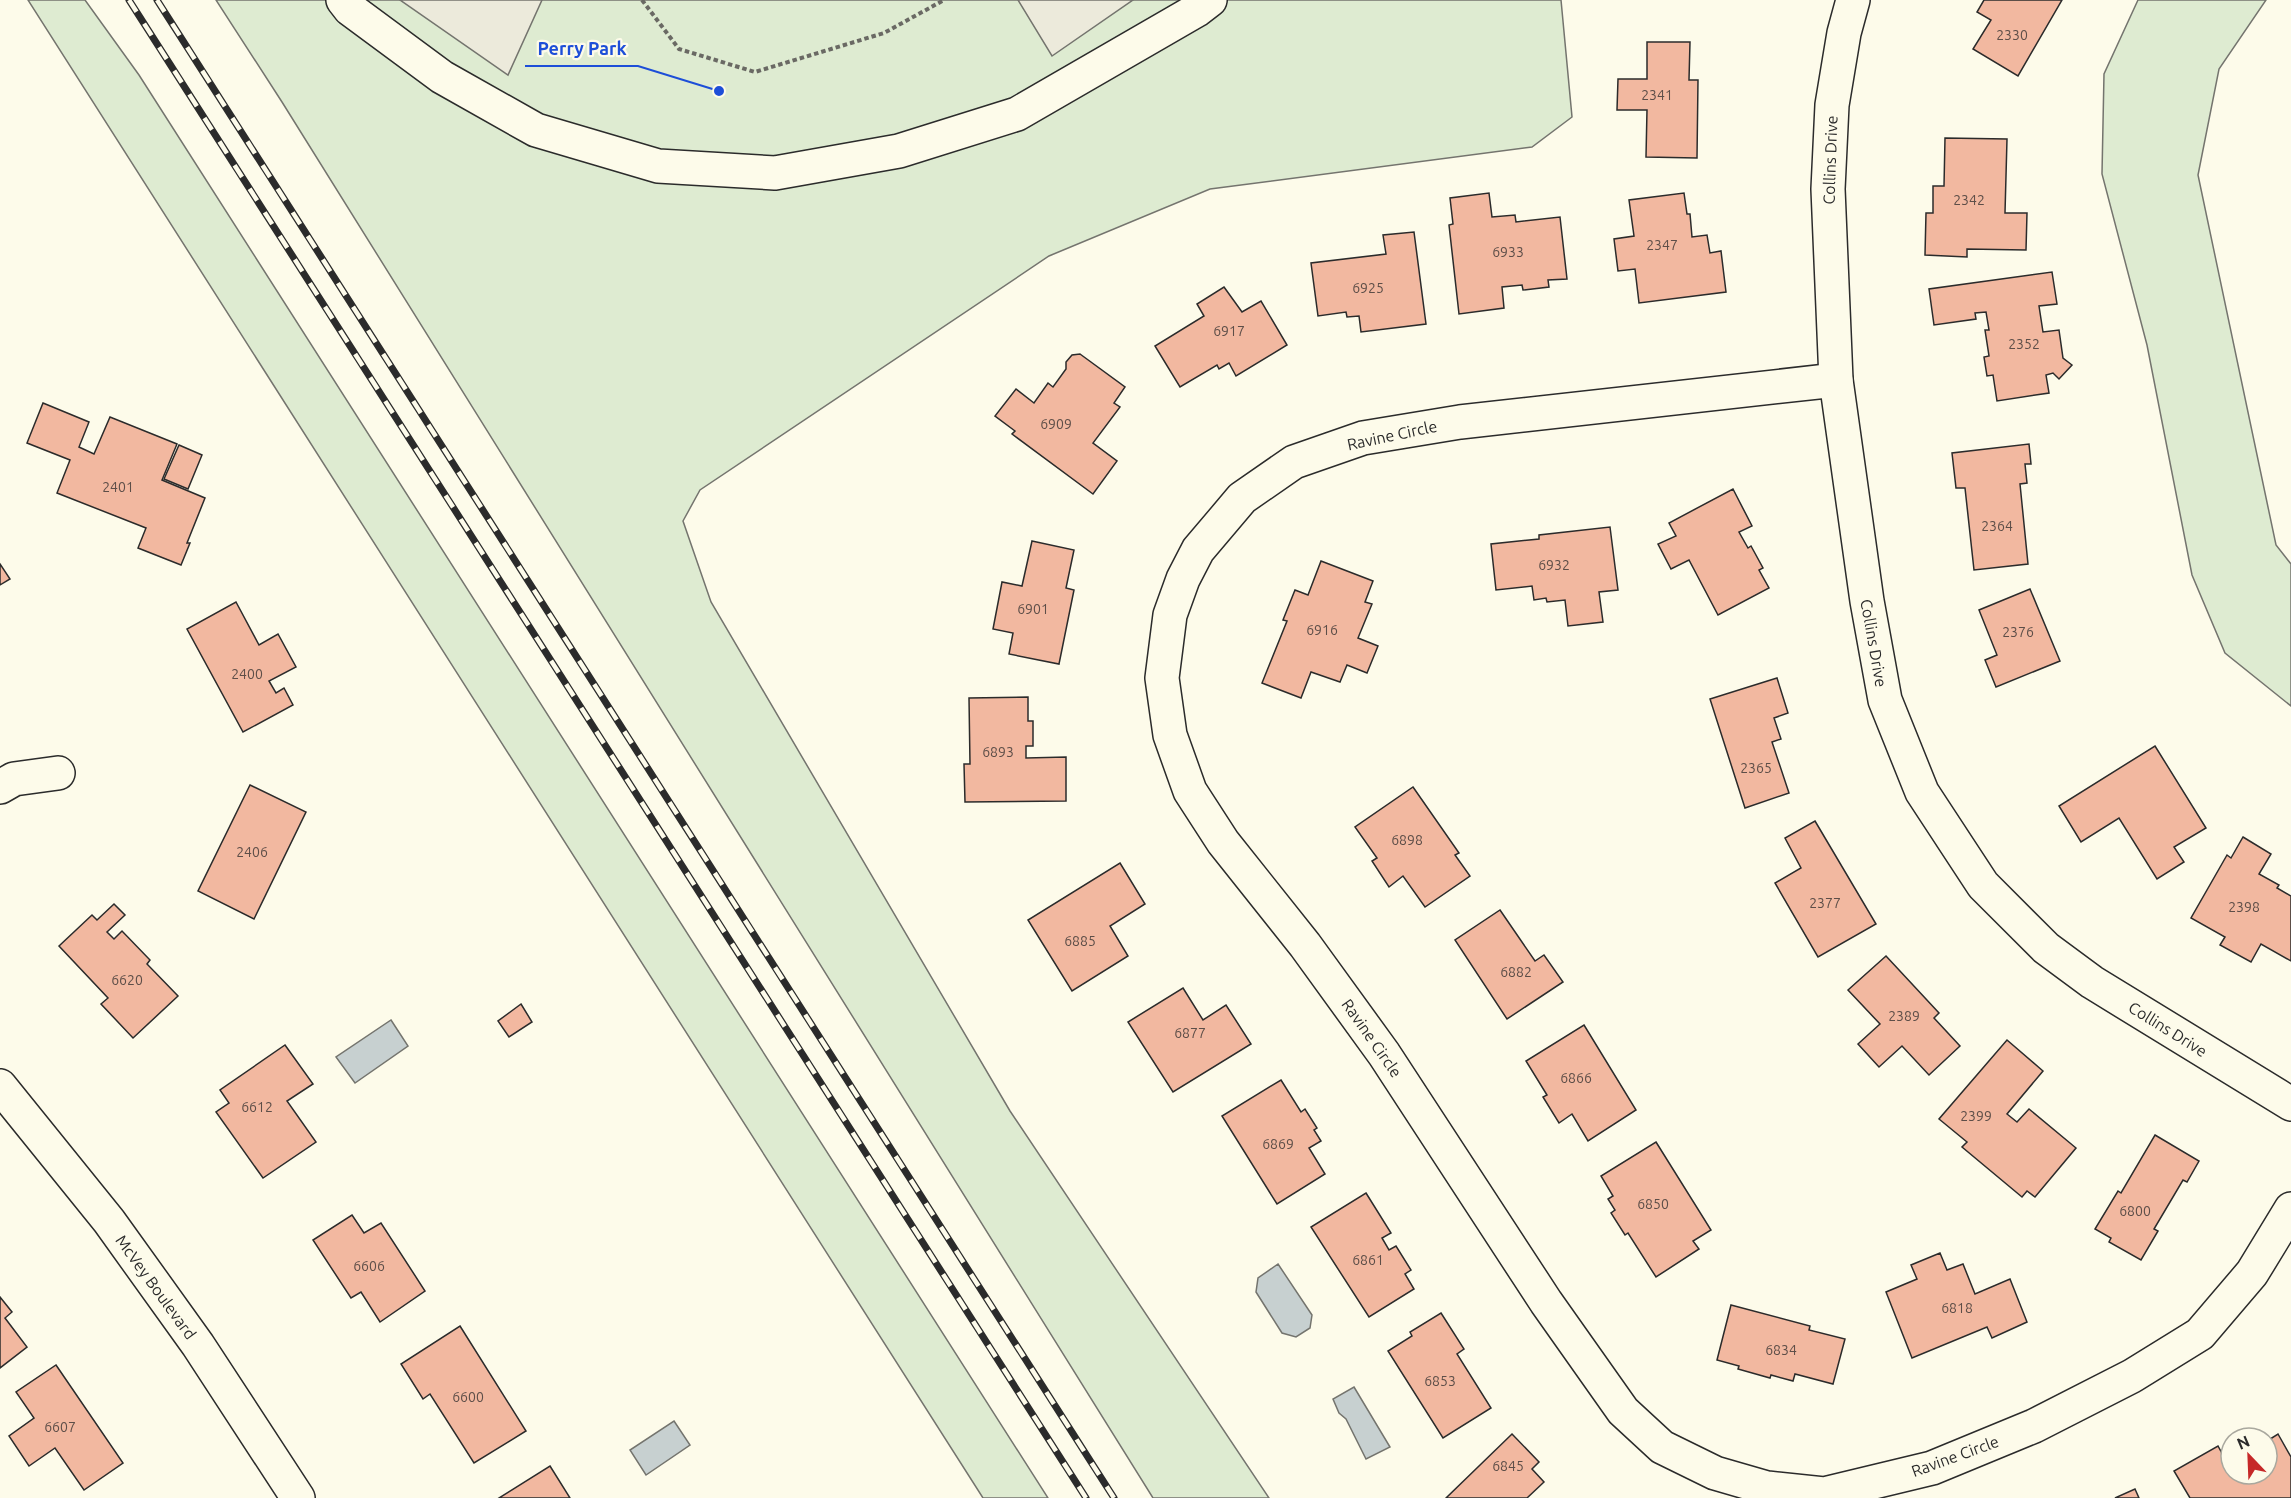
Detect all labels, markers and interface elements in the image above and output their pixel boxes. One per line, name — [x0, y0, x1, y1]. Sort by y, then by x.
house number: 2330 — [1996, 27, 2028, 43]
callout: Perry Park — [525, 30, 638, 66]
text: Perry Park — [538, 38, 626, 58]
house number: 2341 — [1641, 87, 1673, 103]
street label: Collins Drive — [1819, 115, 1841, 205]
house number: 2342 — [1953, 192, 1985, 208]
house number: 2347 — [1646, 237, 1678, 253]
house number: 6933 — [1492, 244, 1524, 260]
house number: 6925 — [1352, 280, 1384, 296]
house number: 6917 — [1213, 323, 1245, 339]
house number: 2352 — [2008, 336, 2040, 352]
house number: 6909 — [1040, 416, 1072, 432]
street label: Ravine Circle — [1345, 417, 1439, 453]
house number: 2401 — [102, 479, 134, 495]
house number: 2364 — [1981, 518, 2013, 534]
house number: 6932 — [1538, 557, 1570, 573]
street label: Collins Drive — [1857, 598, 1891, 688]
house number: 6901 — [1017, 601, 1049, 617]
house number: 6916 — [1306, 622, 1338, 638]
house number: 2376 — [2002, 624, 2034, 640]
house number: 2400 — [231, 666, 263, 682]
house number: 6893 — [982, 744, 1014, 760]
house number: 2365 — [1740, 760, 1772, 776]
house number: 6898 — [1391, 832, 1423, 848]
house number: 2406 — [236, 844, 268, 860]
house number: 2377 — [1809, 895, 1841, 911]
house number: 2398 — [2228, 899, 2260, 915]
house number: 6885 — [1064, 933, 1096, 949]
house number: 6882 — [1500, 964, 1532, 980]
house number: 6620 — [111, 972, 143, 988]
street label: Ravine Circle — [1338, 995, 1406, 1081]
street label: Collins Drive — [2125, 998, 2211, 1060]
house number: 2389 — [1888, 1008, 1920, 1024]
house number: 6877 — [1174, 1025, 1206, 1041]
house number: 6866 — [1560, 1070, 1592, 1086]
house number: 6612 — [241, 1099, 273, 1115]
house number: 2399 — [1960, 1108, 1992, 1124]
house number: 6869 — [1262, 1136, 1294, 1152]
house number: 6850 — [1637, 1196, 1669, 1212]
house number: 6800 — [2119, 1203, 2151, 1219]
street label: McVey Boulevard — [112, 1231, 200, 1343]
house number: 6861 — [1352, 1252, 1384, 1268]
house number: 6606 — [353, 1258, 385, 1274]
house number: 6818 — [1941, 1300, 1973, 1316]
house number: 6834 — [1765, 1342, 1797, 1358]
house number: 6853 — [1424, 1373, 1456, 1389]
house number: 6600 — [452, 1389, 484, 1405]
house number: 6607 — [44, 1419, 76, 1435]
north arrow — [2219, 1426, 2279, 1486]
street label: Ravine Circle — [1909, 1432, 2001, 1480]
text: N — [2234, 1432, 2252, 1453]
house number: 6845 — [1492, 1458, 1524, 1474]

